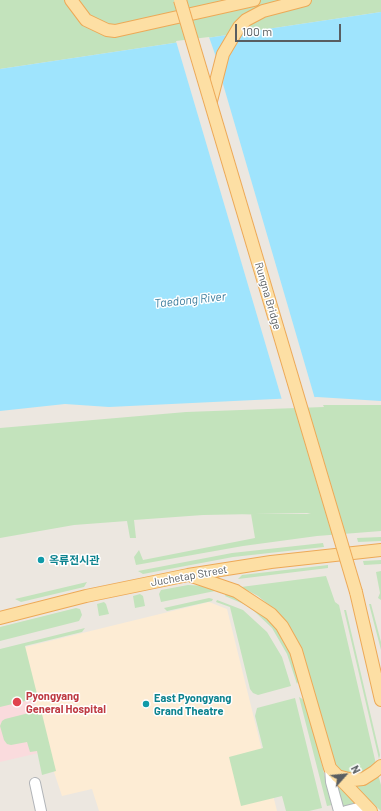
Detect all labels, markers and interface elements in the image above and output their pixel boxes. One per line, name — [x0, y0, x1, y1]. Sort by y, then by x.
scale bar — [237, 16, 343, 42]
text: 100 m — [242, 24, 272, 38]
street label: Rungna Bridge — [252, 261, 284, 331]
water label: Taedong River — [153, 289, 227, 311]
place label: 옥류전시관 — [49, 553, 100, 567]
marker: 옥류전시관 — [36, 555, 46, 565]
street label: Juchetap Street — [150, 563, 228, 589]
place label: Pyongyang General Hospital — [26, 689, 106, 715]
place label: East Pyongyang Grand Theatre — [154, 691, 231, 717]
marker: Pyongyang General Hospital — [11, 696, 23, 708]
marker: East Pyongyang Grand Theatre — [141, 699, 151, 709]
north arrow — [325, 755, 365, 795]
text: N — [349, 763, 364, 776]

